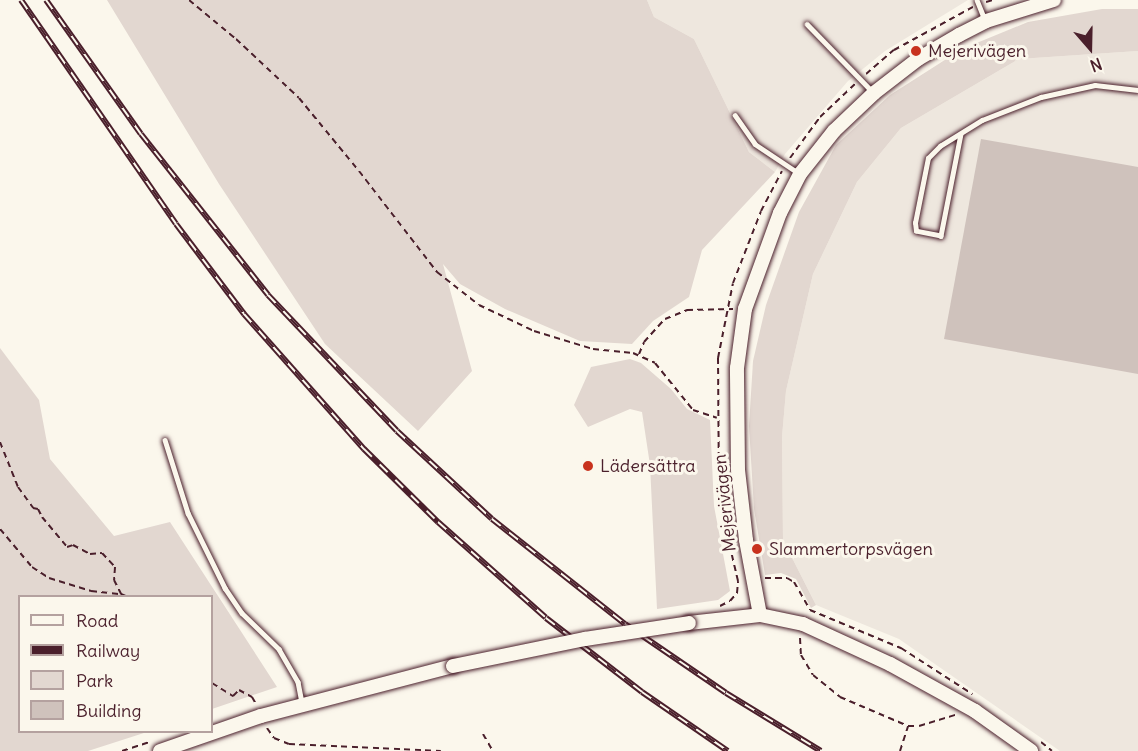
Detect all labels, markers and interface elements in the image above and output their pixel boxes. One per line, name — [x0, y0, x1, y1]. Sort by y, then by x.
north arrow — [1060, 18, 1120, 78]
place label: Mejerivägen — [928, 40, 1026, 62]
marker: Mejerivägen — [909, 44, 923, 58]
text: N — [1088, 54, 1105, 76]
street label: Mejerivägen — [709, 453, 741, 553]
place label: Lädersättra — [600, 455, 695, 477]
marker: Lädersättra — [581, 459, 595, 473]
place label: Slammertorpsvägen — [769, 538, 933, 560]
marker: Slammertorpsvägen — [750, 542, 764, 556]
legend — [18, 595, 213, 733]
text: Road — [76, 609, 118, 632]
text: Railway — [76, 639, 140, 662]
text: Park — [76, 669, 113, 692]
text: Building — [76, 699, 141, 722]

